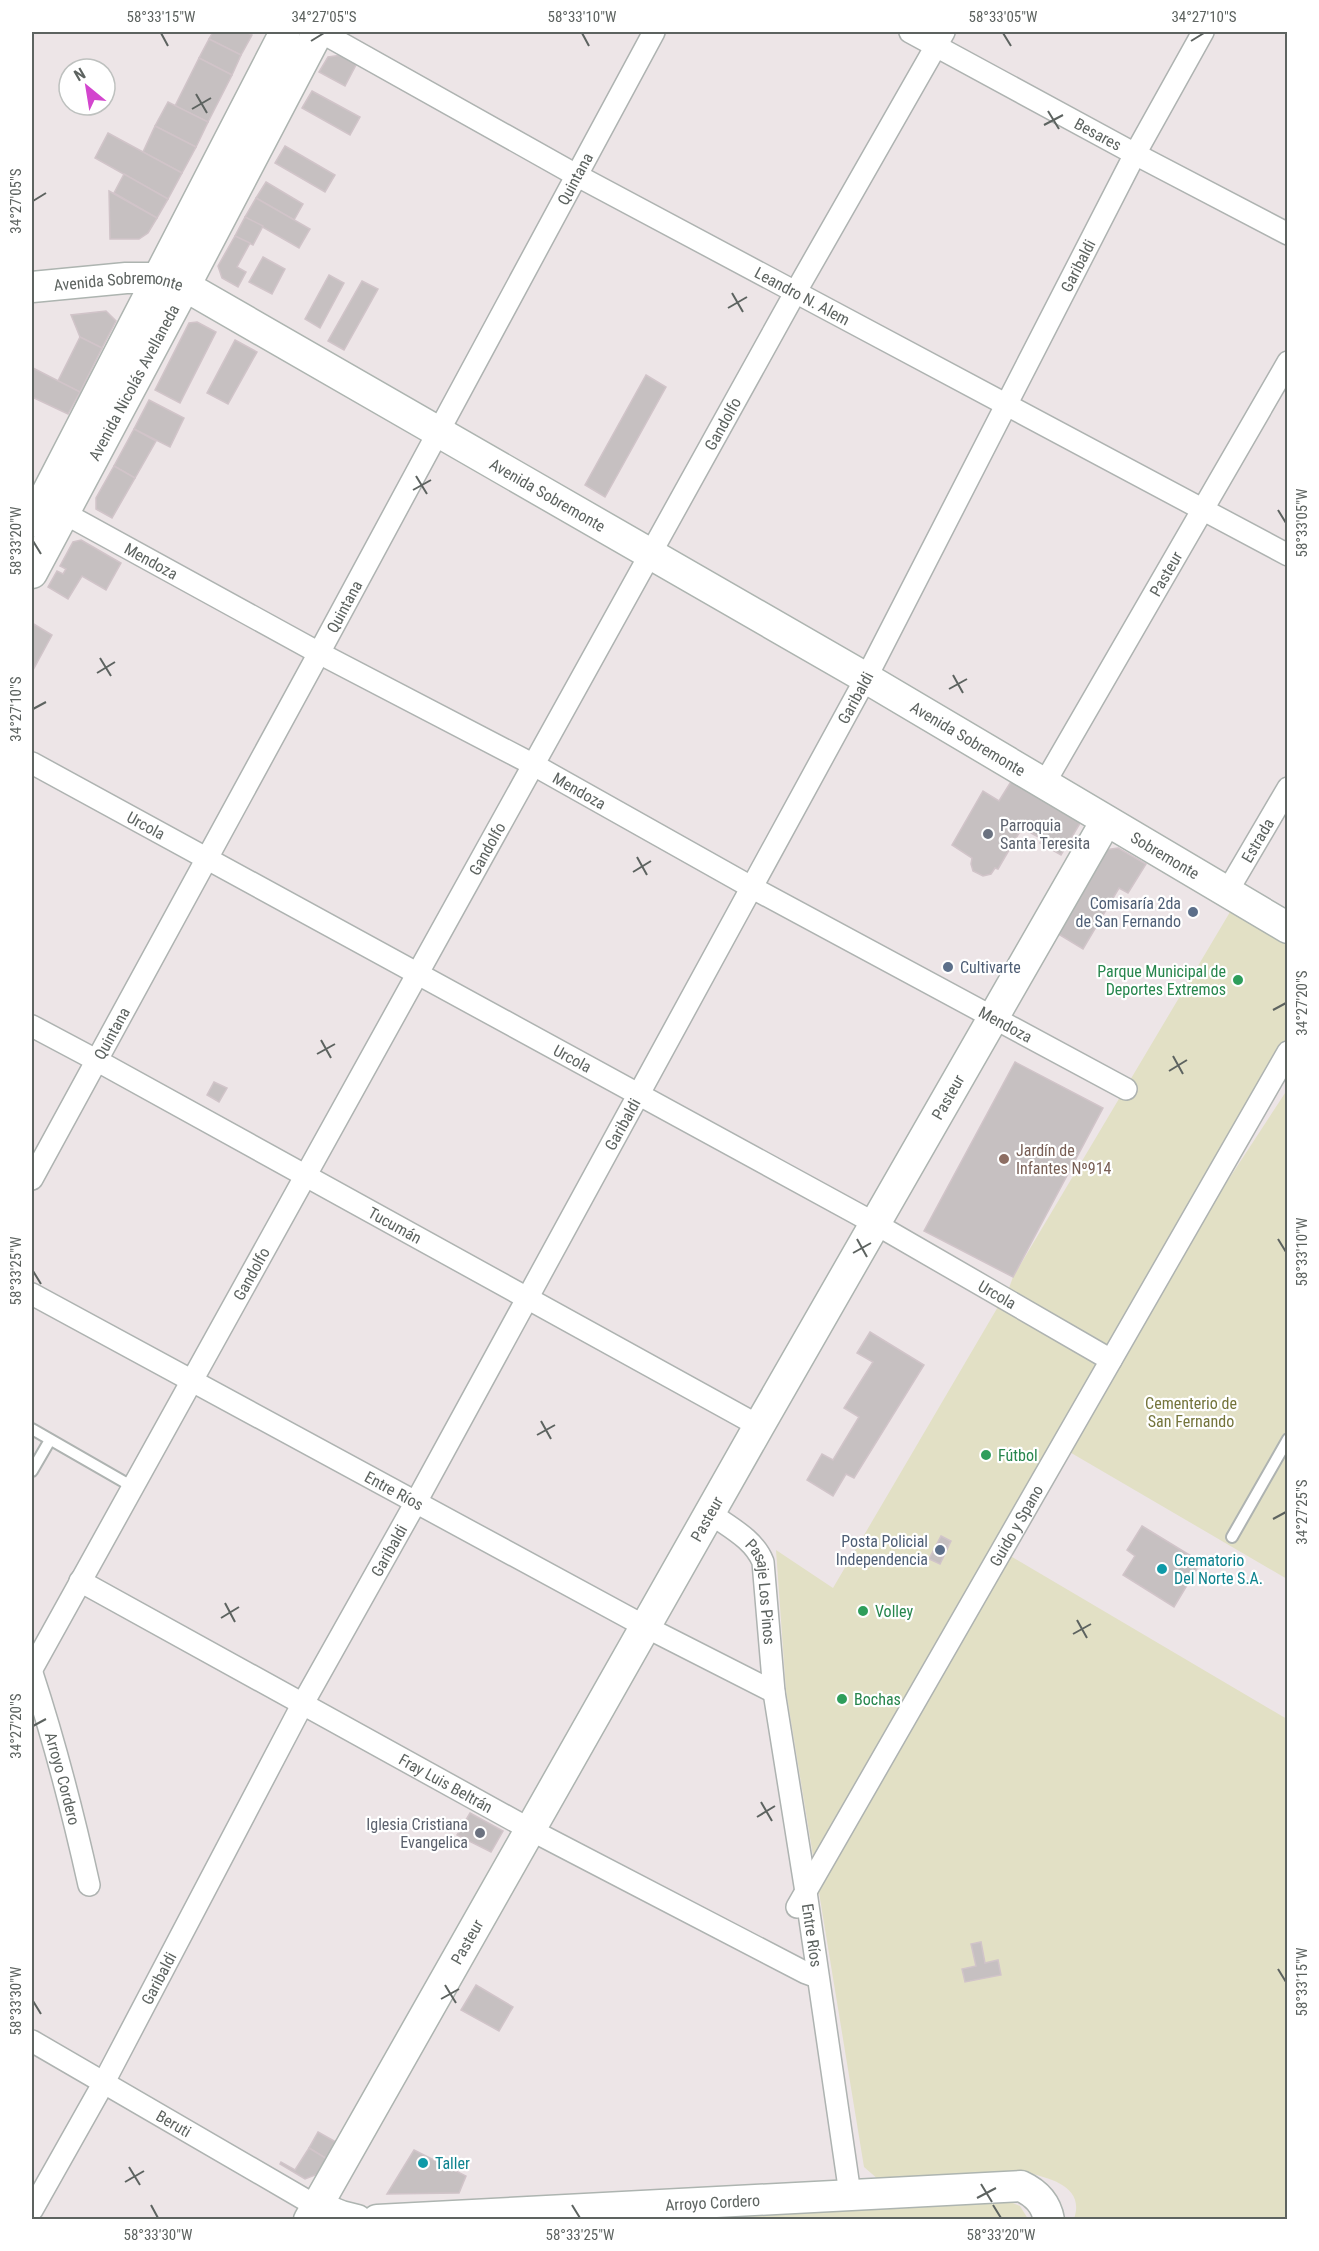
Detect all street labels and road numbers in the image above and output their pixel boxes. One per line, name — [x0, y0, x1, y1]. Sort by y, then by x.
street label: Besares — [1071, 114, 1125, 155]
street label: Quintana — [553, 150, 597, 208]
street label: Garibaldi — [1057, 236, 1100, 295]
street label: Leandro N. Alem — [751, 263, 853, 329]
street label: Avenida Sobremonte — [53, 269, 185, 295]
street label: Avenida Nicolás Avellaneda — [85, 301, 183, 464]
street label: Gandolfo — [701, 394, 745, 454]
street label: Avenida Sobremonte — [486, 454, 609, 536]
street label: Mendoza — [121, 539, 181, 584]
street label: Pasteur — [1146, 548, 1187, 600]
street label: Quintana — [323, 577, 366, 636]
street label: Garibaldi — [834, 669, 878, 727]
street label: Avenida Sobremonte — [907, 698, 1029, 780]
street label: Mendoza — [549, 769, 609, 813]
street label: Urcola — [124, 808, 168, 844]
street label: Estrada — [1237, 815, 1278, 866]
street label: Gandolfo — [465, 819, 510, 879]
street label: Sobremonte — [1127, 828, 1203, 883]
street label: Mendoza — [975, 1002, 1035, 1047]
street label: Quintana — [90, 1004, 134, 1063]
street label: Urcola — [550, 1041, 595, 1077]
street label: Pasteur — [928, 1071, 969, 1123]
street label: Garibaldi — [601, 1095, 645, 1154]
street label: Tucumán — [365, 1203, 425, 1248]
street label: Gandolfo — [229, 1244, 274, 1304]
street label: Urcola — [975, 1276, 1019, 1313]
street label: Entre Ríos — [361, 1467, 427, 1514]
street label: Guido y Spano — [986, 1482, 1047, 1570]
street label: Pasteur — [687, 1493, 727, 1545]
street label: Garibaldi — [367, 1521, 411, 1580]
street label: Pasaje Los Pinos — [741, 1535, 779, 1645]
street label: Arroyo Cordero — [41, 1730, 84, 1827]
street label: Fray Luis Beltrán — [395, 1750, 496, 1817]
street label: Entre Ríos — [798, 1902, 826, 1968]
street label: Pasteur — [447, 1916, 488, 1968]
street label: Garibaldi — [137, 1949, 180, 2008]
street label: Beruti — [153, 2106, 194, 2141]
street label: Arroyo Cordero — [665, 2191, 761, 2215]

